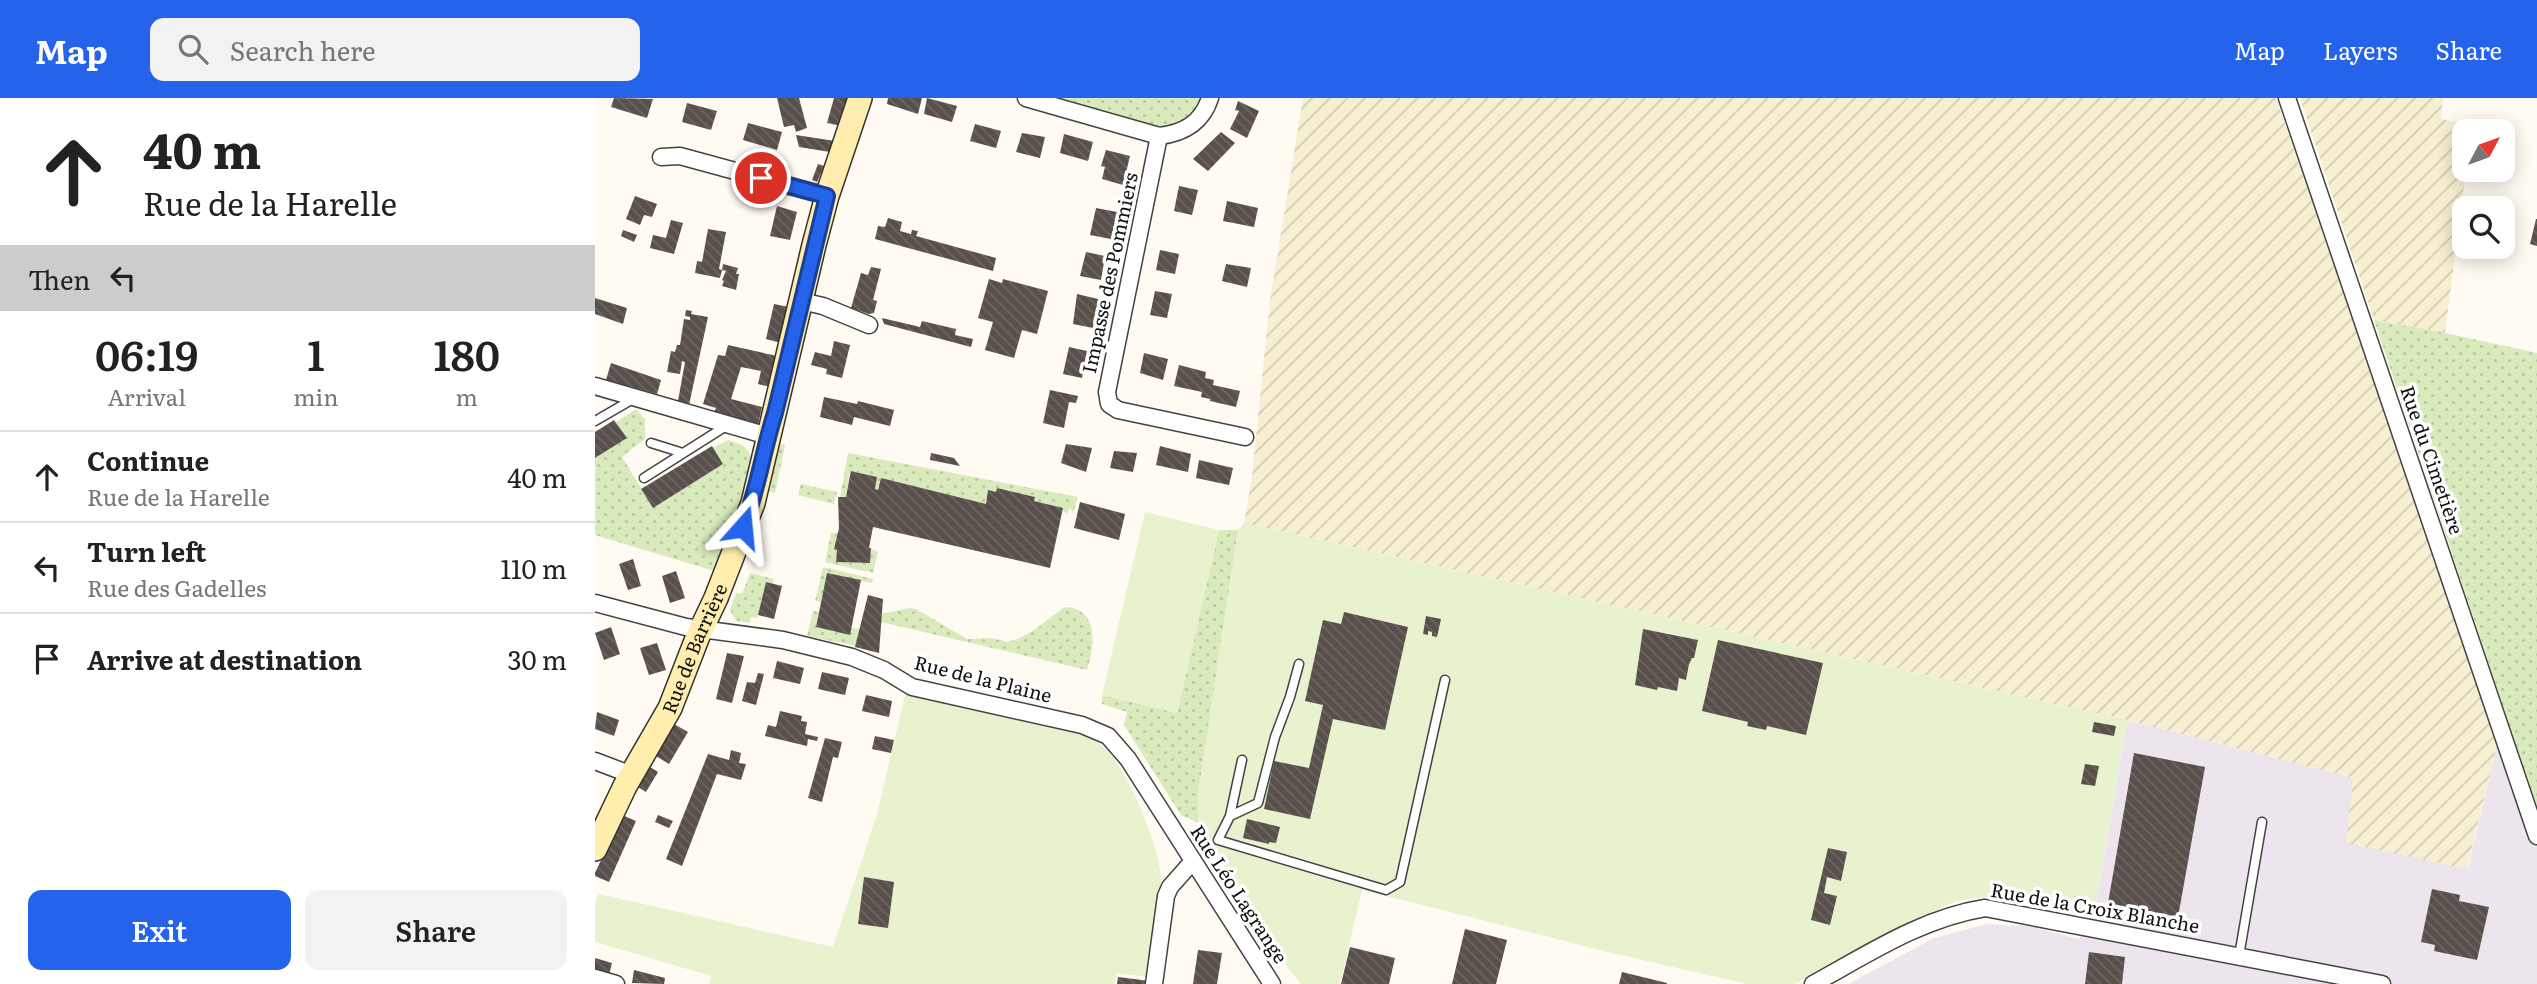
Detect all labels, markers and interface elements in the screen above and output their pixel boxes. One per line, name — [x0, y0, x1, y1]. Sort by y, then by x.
search box — [150, 18, 640, 81]
text: Map — [35, 25, 108, 74]
icon: search — [174, 30, 212, 68]
text: Search here — [230, 30, 376, 69]
text: Map — [2234, 32, 2285, 67]
text: Layers — [2323, 32, 2397, 67]
text: Share — [2435, 32, 2502, 67]
text: 40 m — [143, 111, 261, 184]
north arrow — [2452, 119, 2515, 182]
map controls — [2452, 119, 2515, 259]
icon: ahead — [28, 126, 119, 217]
pin — [731, 148, 791, 208]
icon: arrive — [742, 159, 780, 197]
street label: Impasse des Pommiers — [1074, 169, 1144, 376]
text: Rue de la Harelle — [143, 178, 397, 226]
button: search — [2452, 196, 2515, 259]
text: Then — [28, 259, 90, 298]
icon: left — [104, 259, 142, 297]
text: 06:19 — [95, 322, 198, 384]
text: 1 — [307, 322, 325, 384]
text: 180 — [433, 322, 500, 384]
text: Arrival — [107, 379, 186, 413]
text: min — [293, 379, 339, 413]
text: m — [456, 379, 478, 413]
street label: Rue du Cimetière — [2394, 382, 2472, 538]
text: Continue — [87, 440, 209, 479]
text: 40 m — [507, 457, 567, 496]
icon: ahead — [28, 458, 66, 496]
text: Rue de la Harelle — [87, 479, 270, 513]
position arrow — [706, 490, 780, 564]
text: Turn left — [87, 531, 206, 570]
text: 110 m — [500, 548, 567, 587]
icon: left — [28, 549, 66, 587]
text: Rue des Gadelles — [87, 570, 266, 604]
street label: Rue de Barrière — [654, 579, 733, 718]
text: Arrive at destination — [87, 639, 362, 678]
text: 30 m — [507, 639, 567, 678]
icon: arrive — [28, 640, 66, 678]
street label: Rue de la Plaine — [912, 647, 1055, 709]
street label: Rue Léo Lagrange — [1184, 819, 1295, 968]
street label: Rue de la Croix Blanche — [1989, 875, 2202, 939]
button: Exit — [28, 890, 291, 970]
button: Share — [305, 890, 567, 970]

